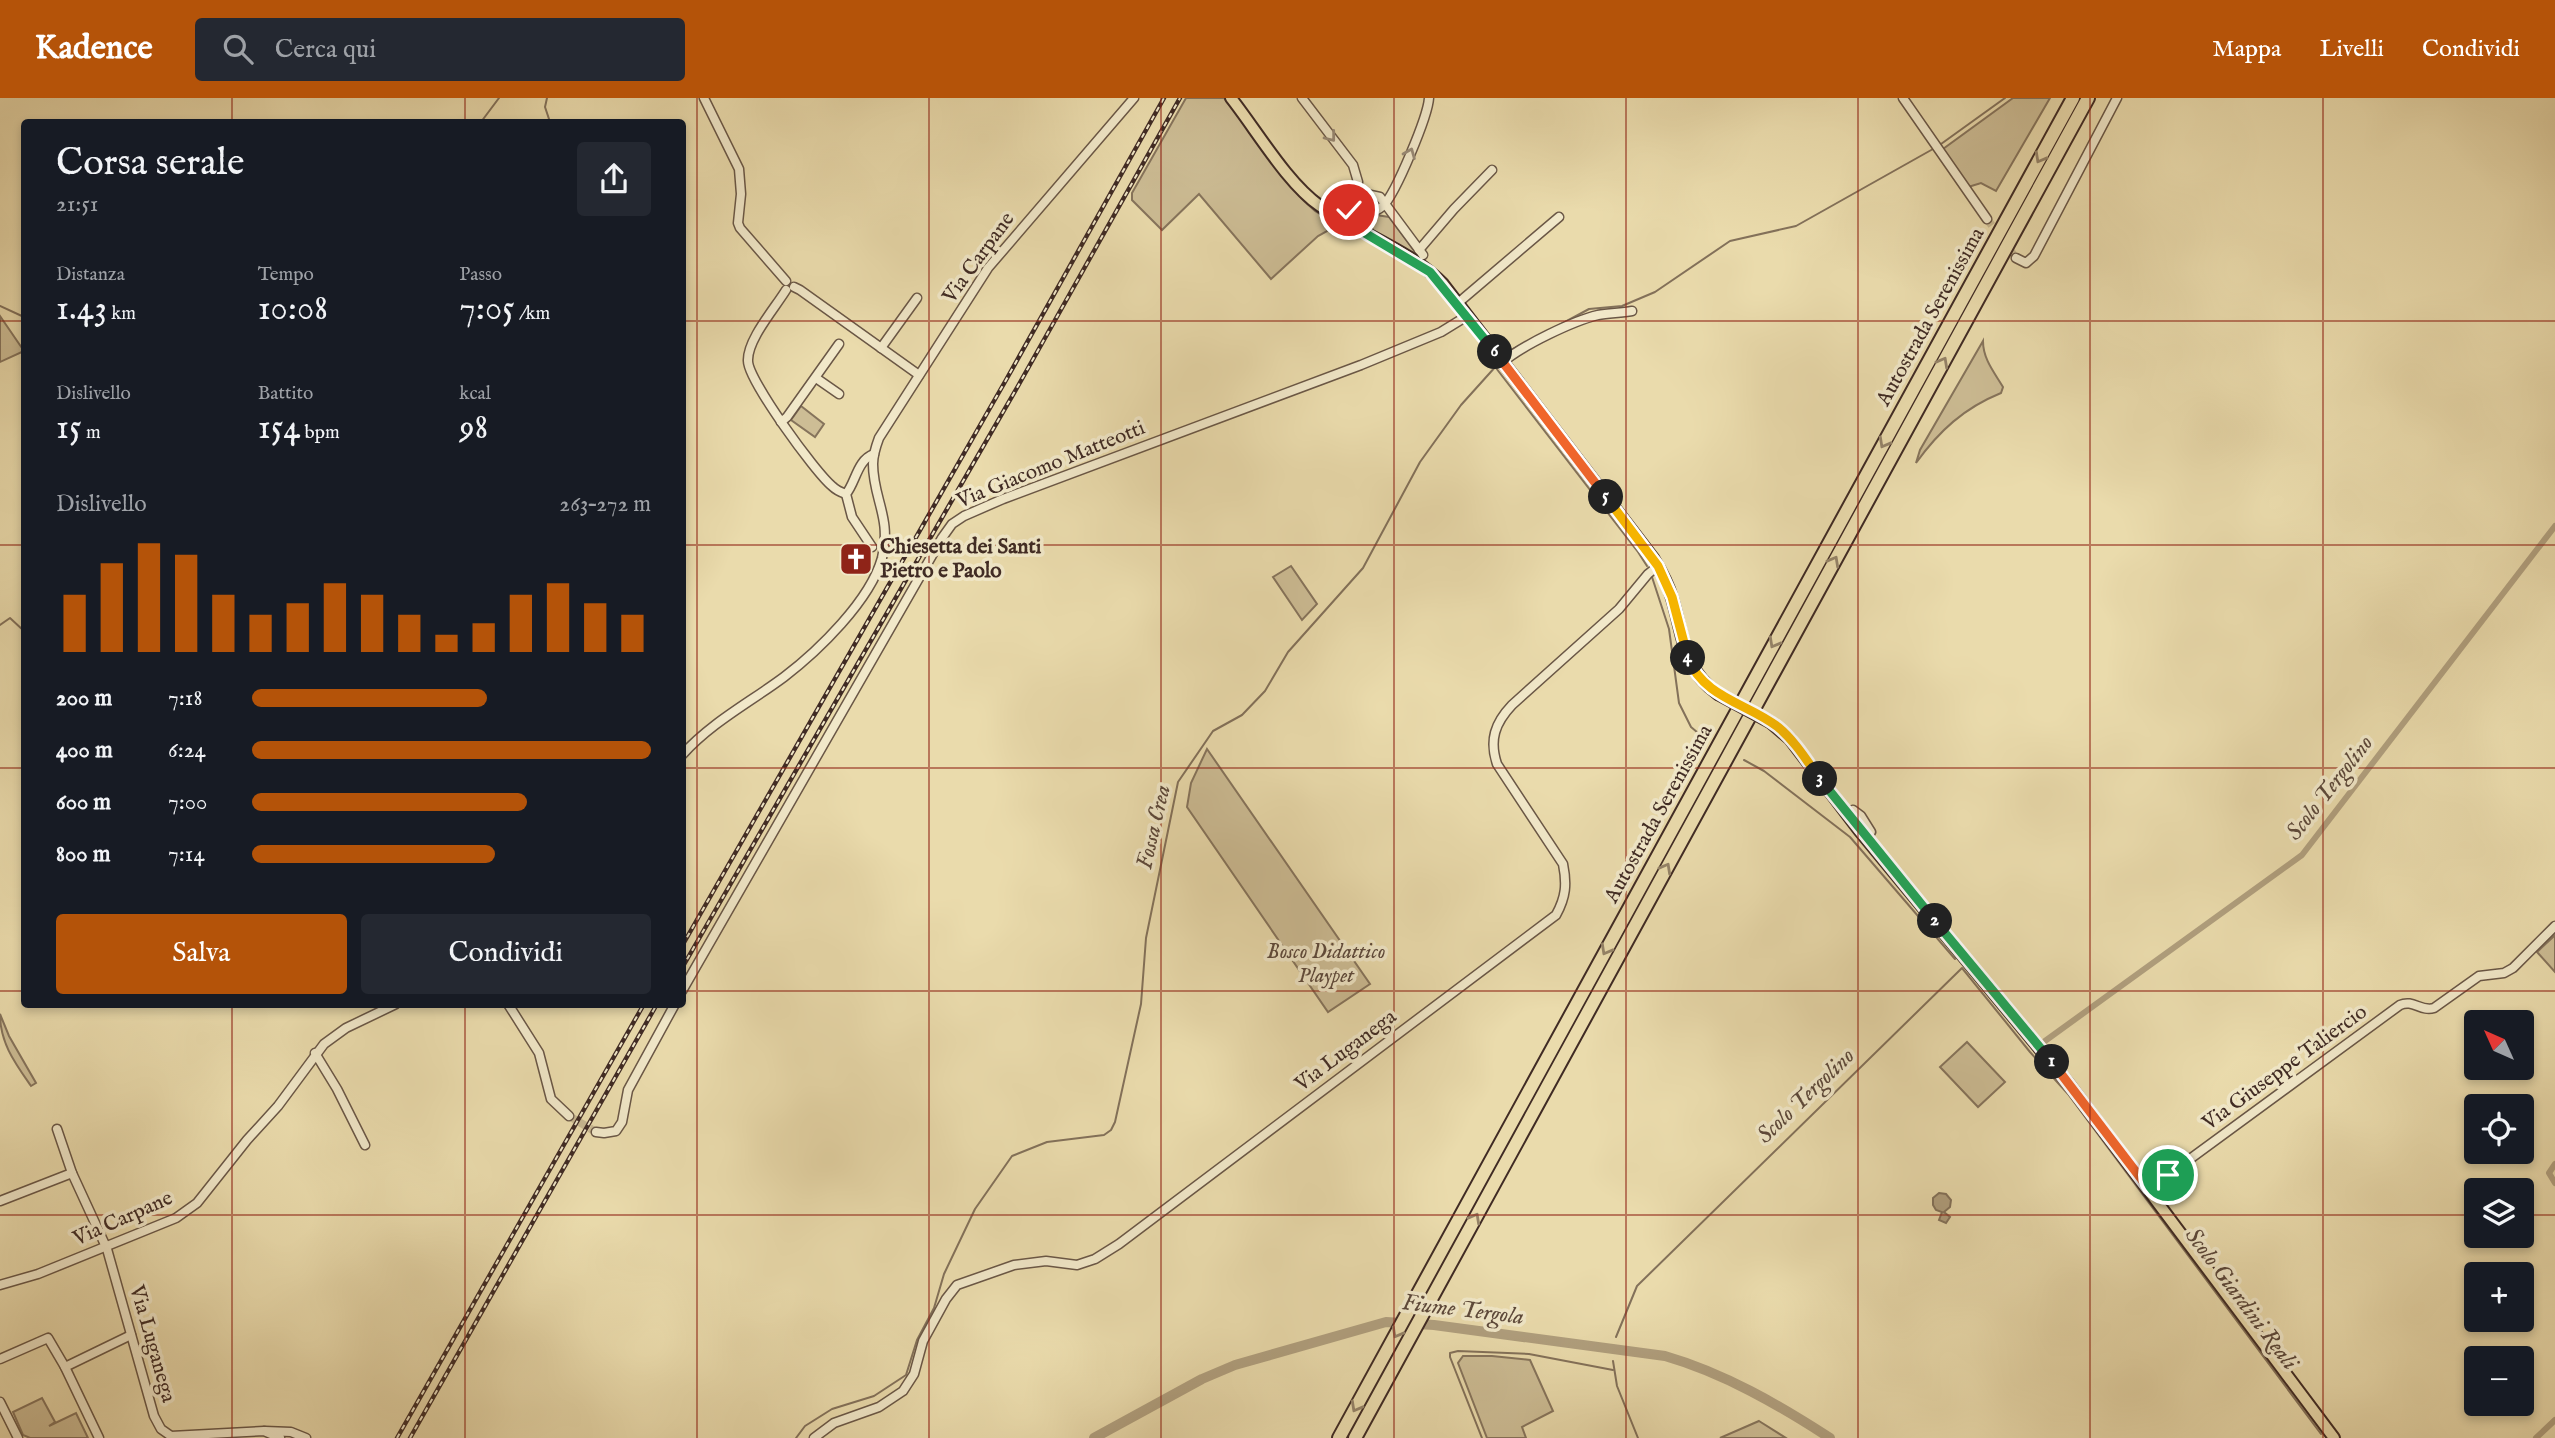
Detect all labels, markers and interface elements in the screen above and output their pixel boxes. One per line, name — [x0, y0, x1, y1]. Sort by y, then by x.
search box — [195, 18, 685, 81]
text: Kadence — [35, 28, 153, 70]
icon: search — [219, 30, 257, 68]
text: Cerca qui — [275, 33, 376, 66]
text: Mappa — [2212, 34, 2281, 65]
text: Livelli — [2319, 34, 2384, 65]
text: Condividi — [2422, 34, 2520, 65]
one-way arrow — [1323, 129, 1336, 141]
text: Corsa serale — [56, 140, 244, 188]
button: share — [577, 142, 651, 216]
one-way arrow — [1401, 147, 1415, 159]
one-way arrow — [2035, 151, 2048, 163]
pin — [1319, 180, 1379, 240]
text: 21:51 — [56, 190, 98, 219]
icon: check — [1330, 191, 1368, 229]
street label: Via Carpane — [936, 207, 1021, 310]
street label: Autostrada Serenissima — [1870, 222, 1992, 412]
text: Distanza — [56, 263, 125, 287]
text: Tempo — [258, 263, 314, 287]
text: Passo — [459, 263, 502, 287]
text: 1.43 — [56, 287, 107, 332]
text: 10:08 — [258, 287, 328, 332]
text: 7:05 — [459, 287, 515, 332]
text: km — [107, 302, 136, 326]
text: /km — [515, 302, 550, 326]
pin: 6 — [1478, 334, 1512, 370]
text: 6 — [1490, 339, 1499, 363]
one-way arrow — [1935, 356, 1949, 369]
text: Dislivello — [56, 382, 131, 406]
text: Battito — [258, 382, 313, 406]
text: kcal — [459, 382, 491, 406]
text: 15 — [56, 406, 82, 451]
text: 154 — [258, 406, 300, 451]
text: 98 — [459, 406, 488, 451]
street label: Via Giacomo Matteotti — [952, 415, 1149, 516]
text: m — [82, 421, 101, 445]
text: bpm — [300, 421, 340, 445]
one-way arrow — [1879, 436, 1892, 449]
pin: 5 — [1588, 480, 1624, 514]
text: 5 — [1602, 484, 1609, 508]
text: Dislivello — [56, 490, 147, 519]
text: 263–272 m — [559, 490, 651, 519]
place label: Chiesetta dei Santi Pietro e Paolo — [880, 534, 1042, 585]
church icon: Chiesetta dei Santi Pietro e Paolo — [837, 540, 875, 578]
one-way arrow — [1826, 556, 1839, 568]
one-way arrow — [1769, 636, 1783, 648]
pin: 4 — [1670, 640, 1706, 676]
text: 4 — [1683, 645, 1692, 669]
text: 200 m — [56, 684, 112, 713]
text: 7:18 — [168, 684, 202, 713]
street label: Autostrada Serenissima — [1598, 719, 1720, 909]
water label: Scolo Tergolino — [2280, 730, 2381, 847]
text: 400 m — [56, 736, 113, 765]
text: 6:24 — [168, 736, 206, 765]
pin: 3 — [1802, 762, 1838, 796]
text: 3 — [1816, 766, 1823, 790]
water label: Fossa Crea — [1130, 782, 1178, 872]
text: 600 m — [56, 788, 111, 817]
text: 7:00 — [168, 788, 207, 817]
text: 800 m — [56, 840, 110, 869]
text: 7:14 — [168, 840, 205, 869]
one-way arrow — [1658, 863, 1671, 876]
pin: 2 — [1918, 904, 1952, 938]
text: 2 — [1930, 908, 1939, 932]
button: Salva — [56, 914, 347, 994]
button: Condividi — [361, 914, 651, 994]
park label: Bosco Didattico Playpet — [1267, 939, 1385, 990]
one-way arrow — [1601, 943, 1614, 955]
street label: Via Giuseppe Taliercio — [2196, 999, 2373, 1138]
street label: Via Luganega — [1289, 1003, 1403, 1099]
north arrow — [2464, 1010, 2534, 1080]
map controls — [2464, 1010, 2534, 1416]
water label: Scolo Tergolino — [1751, 1042, 1862, 1151]
pin: 1 — [2035, 1044, 2070, 1080]
text: 1 — [2048, 1049, 2055, 1073]
button: locate — [2464, 1094, 2534, 1164]
pin — [2138, 1145, 2198, 1205]
icon: arrive — [2149, 1156, 2187, 1194]
button: layers — [2464, 1178, 2534, 1248]
street label: Via Carpane — [68, 1185, 177, 1253]
one-way arrow — [1467, 1213, 1480, 1226]
water label: Scolo Giardini Reali — [2178, 1222, 2305, 1377]
button: + — [2464, 1262, 2534, 1332]
street label: Via Luganega — [122, 1281, 182, 1407]
water label: Fiume Tergola — [1400, 1288, 1525, 1333]
one-way arrow — [1392, 1325, 1405, 1338]
button: − — [2464, 1346, 2534, 1416]
one-way arrow — [1351, 1400, 1365, 1412]

